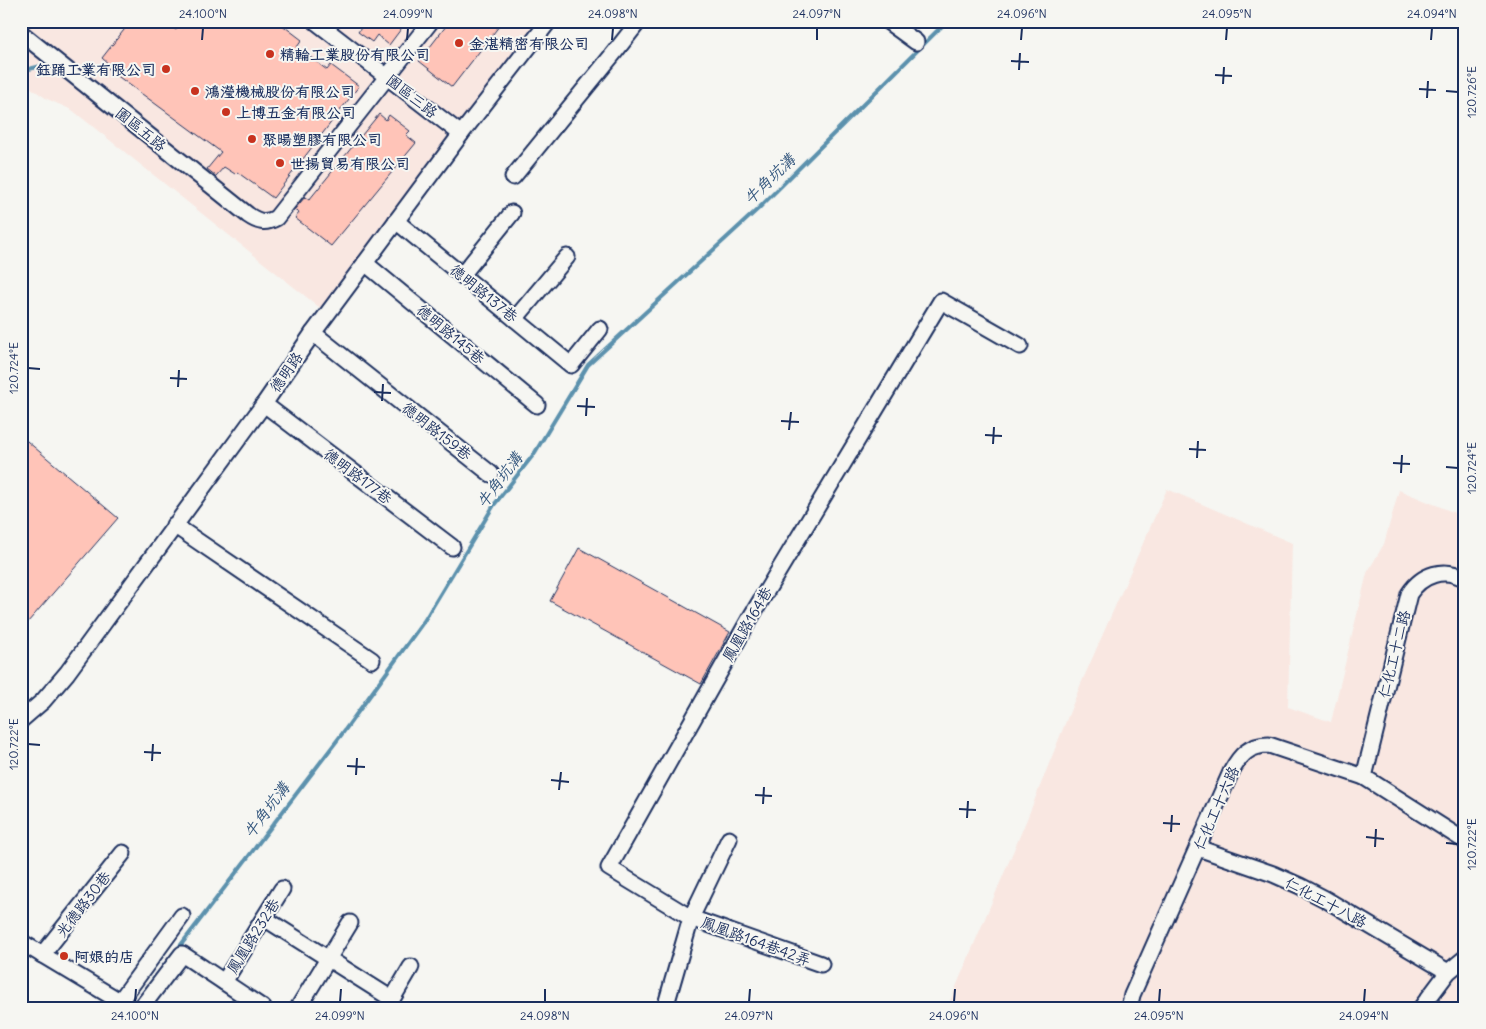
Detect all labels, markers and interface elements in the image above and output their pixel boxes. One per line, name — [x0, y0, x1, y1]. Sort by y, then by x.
text: 24.100°N — [179, 6, 227, 21]
text: 24.099°N — [383, 6, 433, 21]
text: 24.098°N — [588, 6, 638, 21]
text: 24.097°N — [793, 6, 841, 21]
text: 24.096°N — [997, 6, 1047, 21]
text: 24.095°N — [1202, 6, 1252, 21]
text: 24.094°N — [1407, 6, 1457, 21]
place label: 金湛精密有限公司 — [469, 34, 589, 53]
marker: 金湛精密有限公司 — [453, 37, 465, 49]
place label: 精輪工業股份有限公司 — [280, 45, 430, 64]
marker: 精輪工業股份有限公司 — [264, 48, 276, 60]
place label: 鈺踊工業有限公司 — [36, 60, 156, 79]
marker: 鈺踊工業有限公司 — [160, 63, 172, 75]
text: 120.726°E — [1464, 66, 1479, 118]
street label: 園區三路 — [383, 70, 441, 122]
place label: 鴻瀅機械股份有限公司 — [205, 82, 355, 101]
marker: 鴻瀅機械股份有限公司 — [189, 85, 201, 97]
street label: 園區五路 — [112, 103, 170, 155]
place label: 上博五金有限公司 — [236, 103, 356, 122]
marker: 上博五金有限公司 — [220, 106, 232, 118]
place label: 聚暘塑膠有限公司 — [262, 130, 382, 149]
marker: 聚暘塑膠有限公司 — [246, 133, 258, 145]
water label: 牛角坑溝 — [739, 148, 800, 208]
place label: 世揚貿易有限公司 — [290, 154, 410, 173]
marker: 世揚貿易有限公司 — [274, 157, 286, 169]
street label: 德明路137巷 — [446, 260, 522, 326]
street label: 德明路145巷 — [413, 300, 489, 368]
text: 120.724°E — [6, 342, 21, 394]
street label: 德明路 — [265, 348, 307, 396]
street label: 德明路159巷 — [398, 398, 476, 464]
text: 120.724°E — [1464, 442, 1479, 494]
street label: 德明路177巷 — [320, 444, 396, 508]
water label: 牛角坑溝 — [472, 447, 527, 512]
street label: 鳳凰路164巷 — [718, 583, 776, 665]
street label: 仁化工十二路 — [1374, 608, 1414, 700]
text: 120.722°E — [6, 718, 21, 770]
street label: 仁化工十六路 — [1189, 763, 1243, 853]
water label: 牛角坑溝 — [239, 777, 294, 842]
text: 120.722°E — [1464, 818, 1479, 870]
street label: 光德路30巷 — [51, 867, 115, 941]
street label: 仁化工十八路 — [1282, 872, 1370, 932]
street label: 鳳凰路232巷 — [222, 895, 284, 977]
street label: 鳳凰路164巷42弄 — [699, 912, 813, 970]
place label: 阿娘的店 — [74, 947, 134, 966]
marker: 阿娘的店 — [58, 950, 70, 962]
text: 24.100°N — [111, 1008, 159, 1023]
text: 24.099°N — [315, 1008, 365, 1023]
text: 24.098°N — [520, 1008, 570, 1023]
text: 24.097°N — [725, 1008, 773, 1023]
text: 24.096°N — [929, 1008, 979, 1023]
text: 24.095°N — [1134, 1008, 1184, 1023]
text: 24.094°N — [1339, 1008, 1389, 1023]

